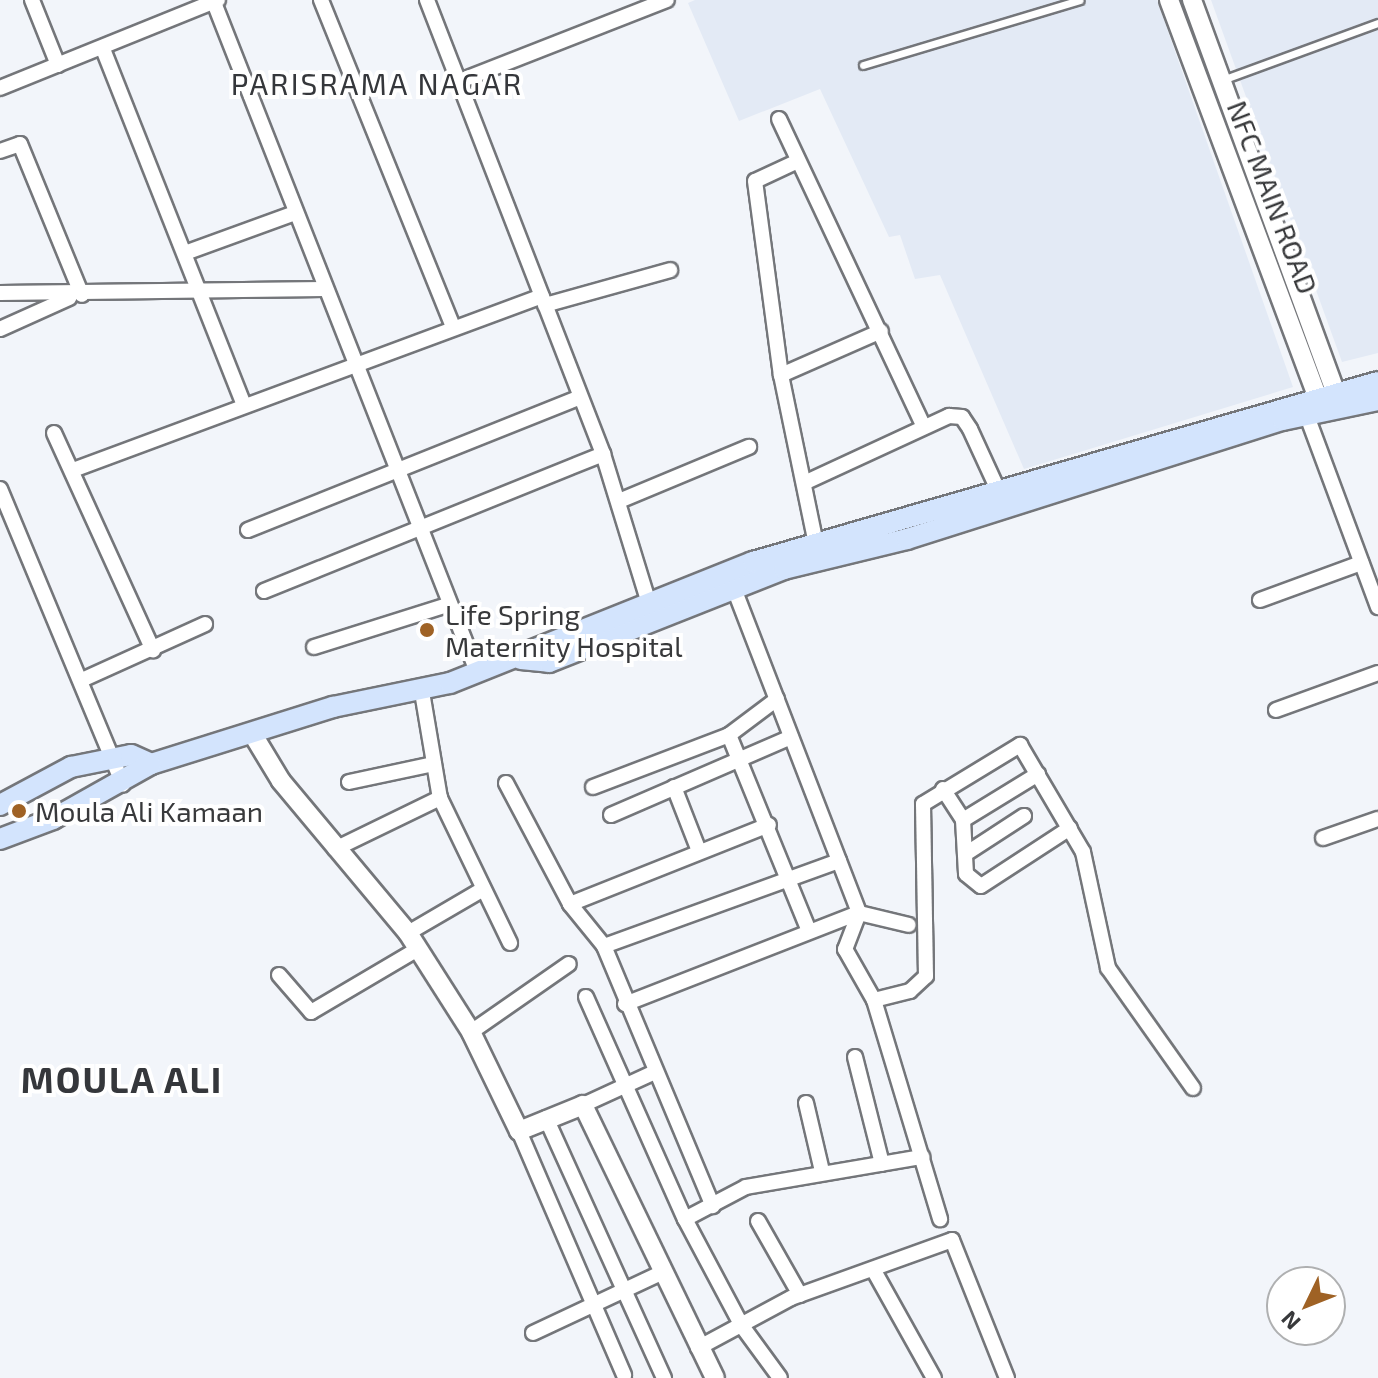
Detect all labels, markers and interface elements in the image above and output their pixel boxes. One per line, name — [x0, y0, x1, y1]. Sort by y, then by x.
district label: PARISRAMA NAGAR — [230, 65, 524, 101]
street label: NFC MAIN ROAD — [1221, 96, 1325, 298]
place label: Life Spring Maternity Hospital — [445, 597, 683, 663]
marker: Life Spring Maternity Hospital — [416, 619, 438, 641]
place label: Moula Ali Kamaan — [35, 794, 264, 828]
marker: Moula Ali Kamaan — [10, 802, 28, 820]
district label: MOULA ALI — [20, 1057, 224, 1101]
north arrow — [1266, 1266, 1346, 1346]
text: N — [1275, 1306, 1305, 1336]

